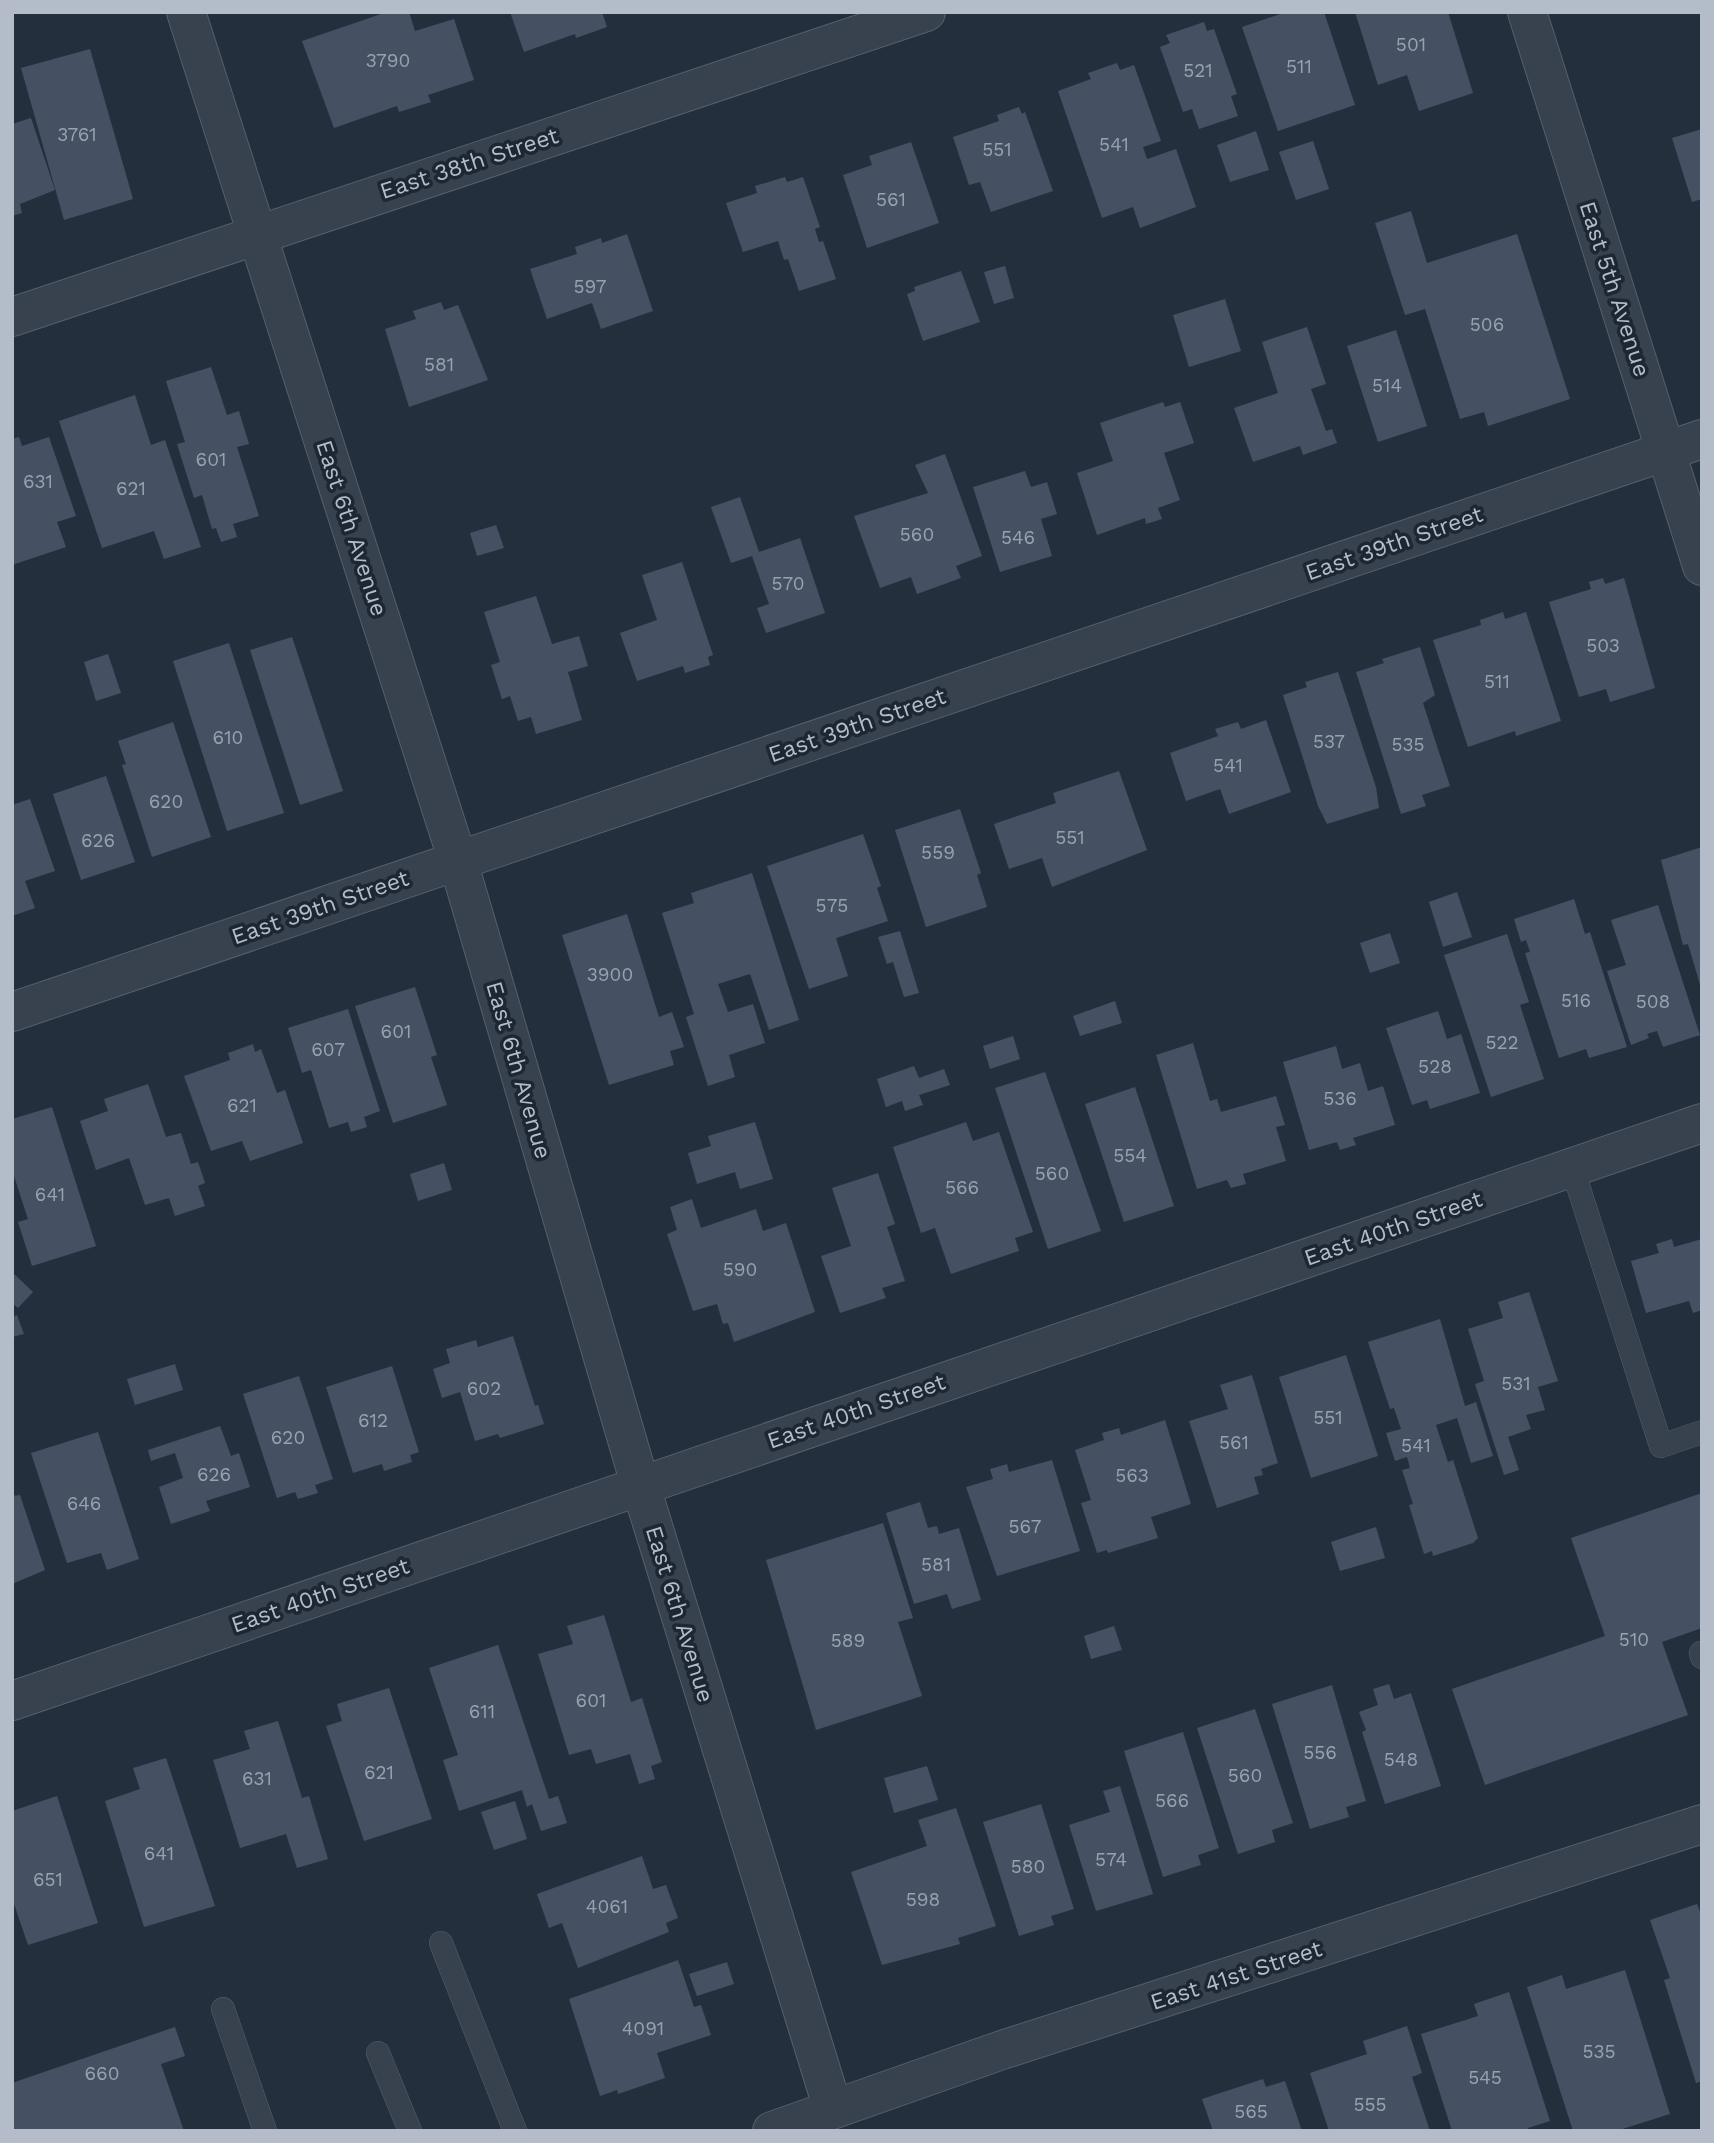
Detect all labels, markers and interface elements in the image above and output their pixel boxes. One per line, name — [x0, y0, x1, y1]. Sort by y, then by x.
house number: 501 — [1396, 33, 1426, 56]
house number: 3790 — [366, 49, 410, 72]
house number: 511 — [1286, 55, 1312, 78]
house number: 521 — [1183, 59, 1213, 82]
street label: East 38th Street — [377, 122, 562, 205]
house number: 3761 — [57, 123, 97, 146]
house number: 541 — [1099, 133, 1129, 156]
house number: 551 — [982, 138, 1012, 161]
house number: 561 — [876, 188, 906, 211]
street label: East 5th Avenue — [1573, 198, 1656, 380]
house number: 597 — [573, 275, 607, 298]
house number: 506 — [1470, 313, 1504, 336]
house number: 581 — [424, 353, 454, 376]
house number: 514 — [1372, 374, 1402, 397]
street label: East 6th Avenue — [310, 437, 393, 620]
house number: 601 — [196, 448, 226, 471]
house number: 631 — [23, 470, 53, 493]
house number: 621 — [116, 477, 146, 500]
street label: East 39th Street — [1302, 500, 1487, 586]
house number: 560 — [900, 523, 934, 546]
house number: 546 — [1001, 526, 1035, 549]
house number: 570 — [771, 572, 805, 595]
house number: 503 — [1586, 634, 1620, 657]
house number: 511 — [1484, 670, 1510, 693]
street label: East 39th Street — [765, 682, 950, 768]
house number: 610 — [213, 726, 243, 749]
house number: 537 — [1313, 730, 1345, 753]
house number: 535 — [1391, 733, 1425, 756]
house number: 541 — [1213, 754, 1243, 777]
house number: 620 — [149, 790, 183, 813]
house number: 551 — [1055, 826, 1085, 849]
house number: 626 — [81, 829, 115, 852]
house number: 559 — [921, 841, 955, 864]
street label: East 39th Street — [228, 864, 413, 950]
house number: 575 — [816, 894, 848, 917]
house number: 3900 — [587, 963, 633, 986]
street label: East 6th Avenue — [480, 978, 557, 1162]
house number: 516 — [1561, 989, 1591, 1012]
house number: 508 — [1636, 990, 1670, 1013]
house number: 601 — [381, 1020, 411, 1043]
house number: 522 — [1485, 1031, 1519, 1054]
house number: 607 — [311, 1038, 345, 1061]
house number: 528 — [1418, 1055, 1452, 1078]
house number: 536 — [1323, 1087, 1357, 1110]
house number: 621 — [227, 1094, 257, 1117]
house number: 554 — [1113, 1144, 1147, 1167]
house number: 560 — [1035, 1162, 1069, 1185]
house number: 566 — [945, 1176, 979, 1199]
house number: 641 — [35, 1183, 65, 1206]
street label: East 40th Street — [1301, 1185, 1486, 1272]
house number: 590 — [723, 1258, 757, 1281]
street label: East 40th Street — [764, 1368, 949, 1455]
house number: 531 — [1501, 1372, 1531, 1395]
house number: 602 — [467, 1377, 501, 1400]
house number: 551 — [1313, 1406, 1343, 1429]
house number: 612 — [358, 1409, 388, 1432]
house number: 620 — [271, 1426, 305, 1449]
house number: 561 — [1219, 1431, 1249, 1454]
house number: 541 — [1401, 1434, 1431, 1457]
house number: 626 — [197, 1463, 231, 1486]
house number: 563 — [1115, 1464, 1149, 1487]
house number: 646 — [67, 1492, 101, 1515]
house number: 567 — [1008, 1515, 1042, 1538]
street label: East 6th Avenue — [640, 1522, 719, 1706]
street label: East 40th Street — [228, 1552, 413, 1639]
house number: 581 — [921, 1553, 951, 1576]
house number: 510 — [1619, 1628, 1649, 1651]
house number: 589 — [831, 1629, 865, 1652]
house number: 601 — [576, 1689, 606, 1712]
house number: 611 — [469, 1700, 495, 1723]
house number: 556 — [1303, 1741, 1337, 1764]
house number: 548 — [1384, 1748, 1418, 1771]
house number: 621 — [364, 1761, 394, 1784]
house number: 560 — [1228, 1764, 1262, 1787]
house number: 631 — [242, 1767, 272, 1790]
house number: 566 — [1155, 1789, 1189, 1812]
house number: 641 — [144, 1842, 174, 1865]
house number: 574 — [1095, 1848, 1127, 1871]
house number: 580 — [1011, 1855, 1045, 1878]
house number: 651 — [33, 1868, 63, 1891]
house number: 598 — [906, 1888, 940, 1911]
house number: 4061 — [586, 1895, 628, 1918]
street label: East 41st Street — [1147, 1935, 1326, 2016]
house number: 4091 — [622, 2017, 664, 2040]
house number: 535 — [1582, 2040, 1616, 2063]
house number: 660 — [85, 2062, 119, 2085]
house number: 545 — [1468, 2066, 1502, 2089]
house number: 555 — [1353, 2093, 1387, 2116]
house number: 565 — [1234, 2100, 1268, 2123]

